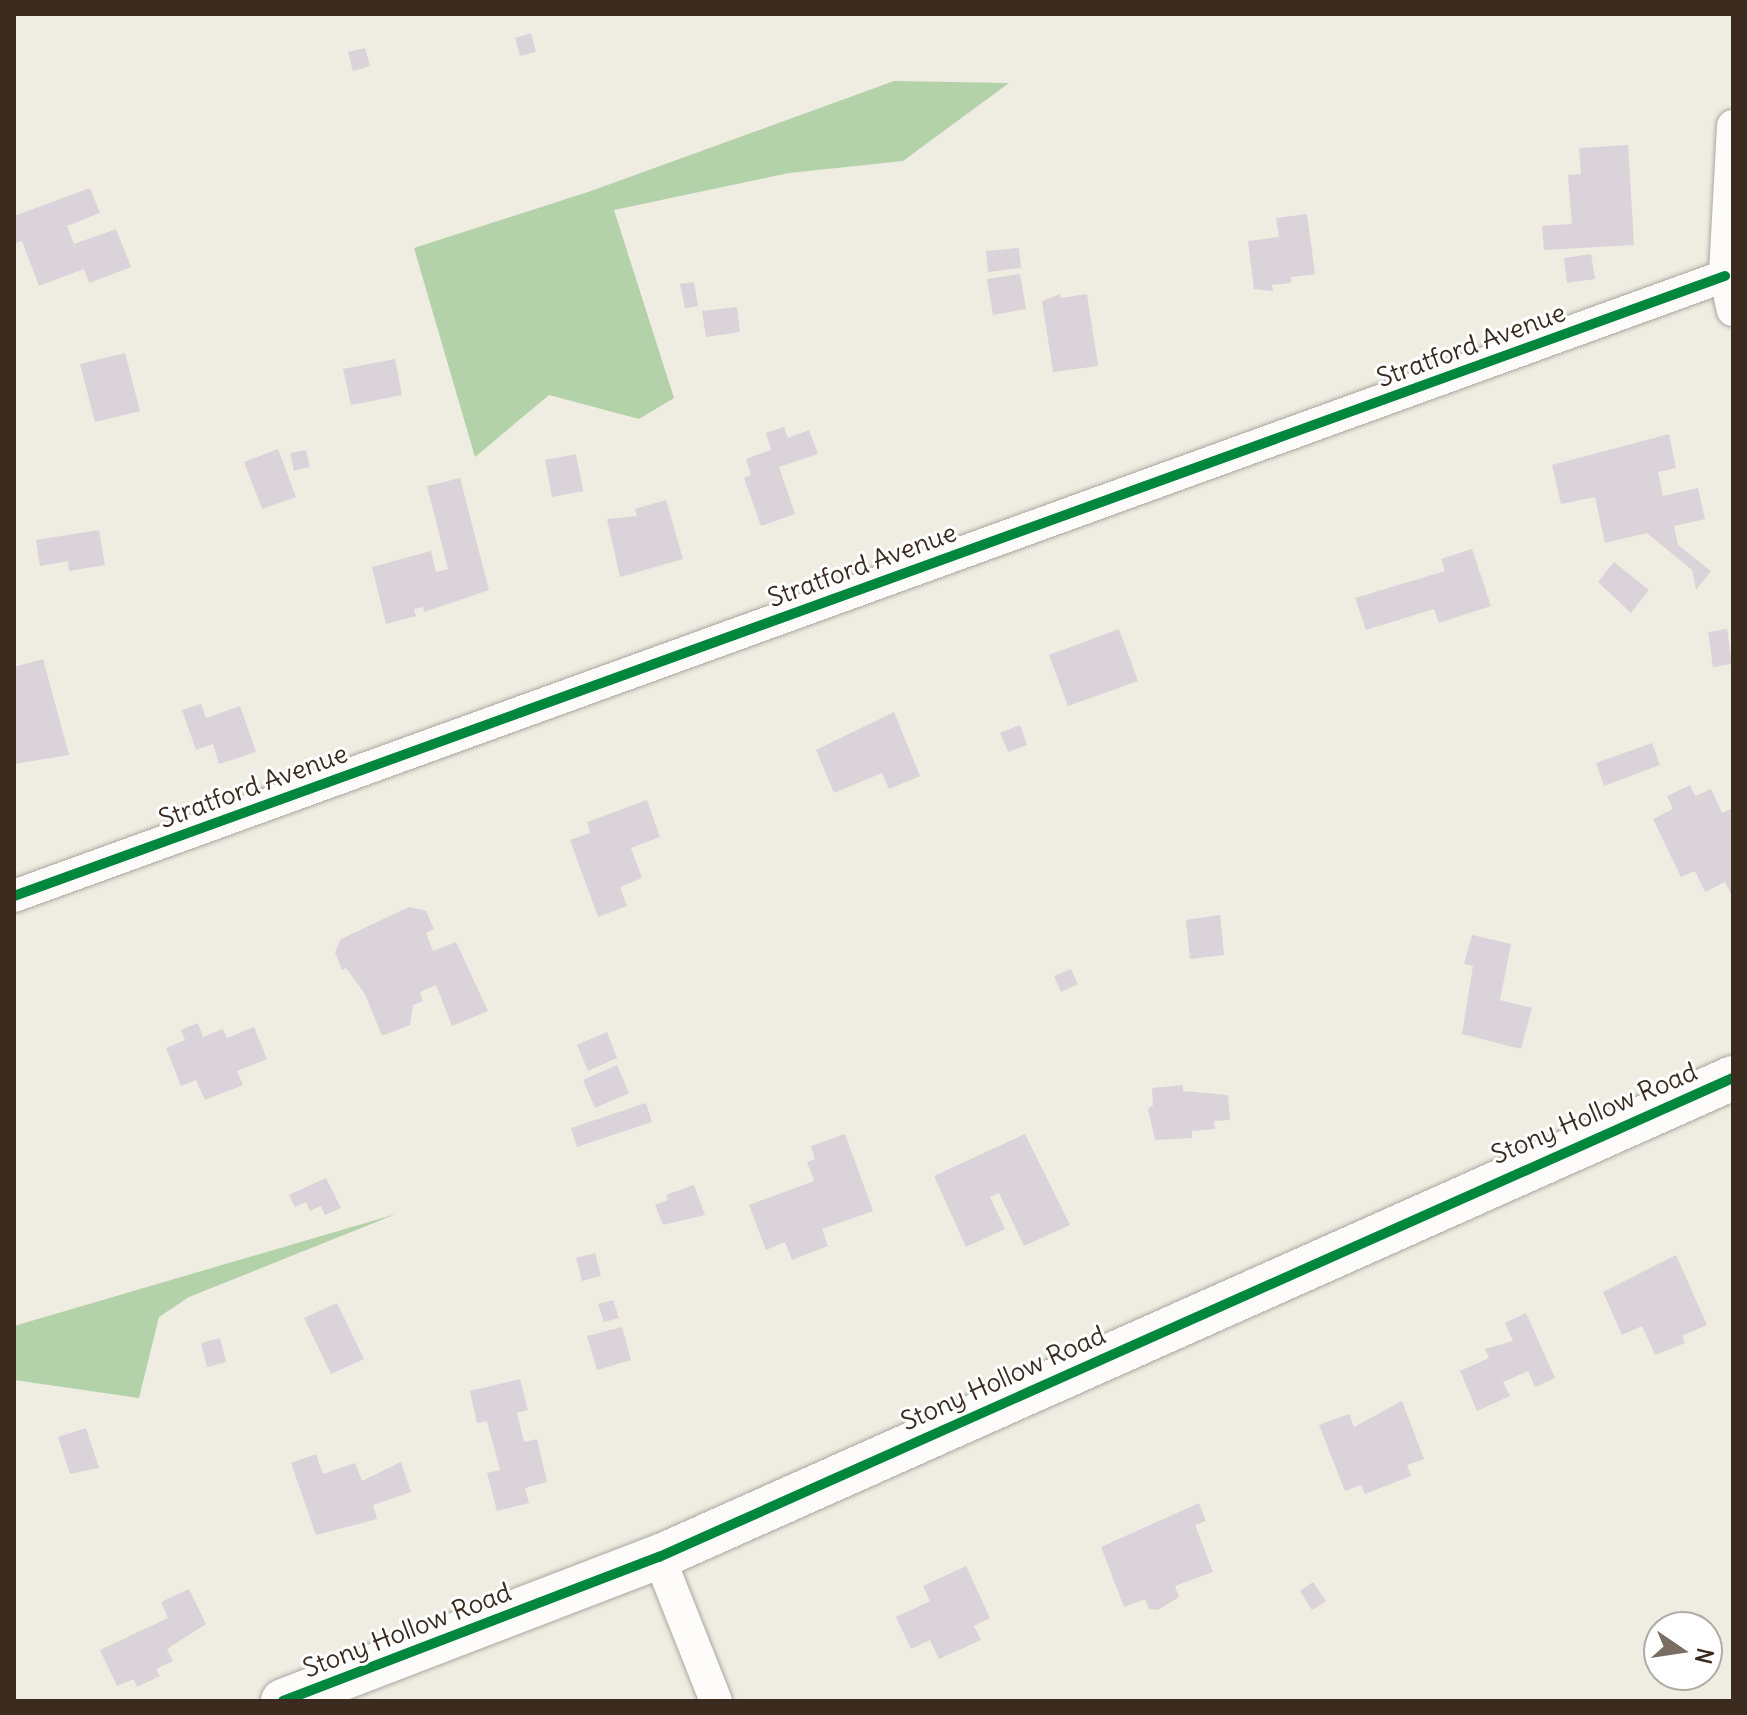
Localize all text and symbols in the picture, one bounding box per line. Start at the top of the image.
street label: Stratford Avenue [1372,296,1570,394]
street label: Stratford Avenue [763,516,961,614]
street label: Stratford Avenue [154,737,352,835]
street label: Stony Hollow Road [1486,1056,1702,1170]
street label: Stony Hollow Road [896,1319,1110,1437]
street label: Stony Hollow Road [299,1576,515,1684]
north arrow [1643,1611,1723,1691]
text: N [1689,1645,1720,1666]

